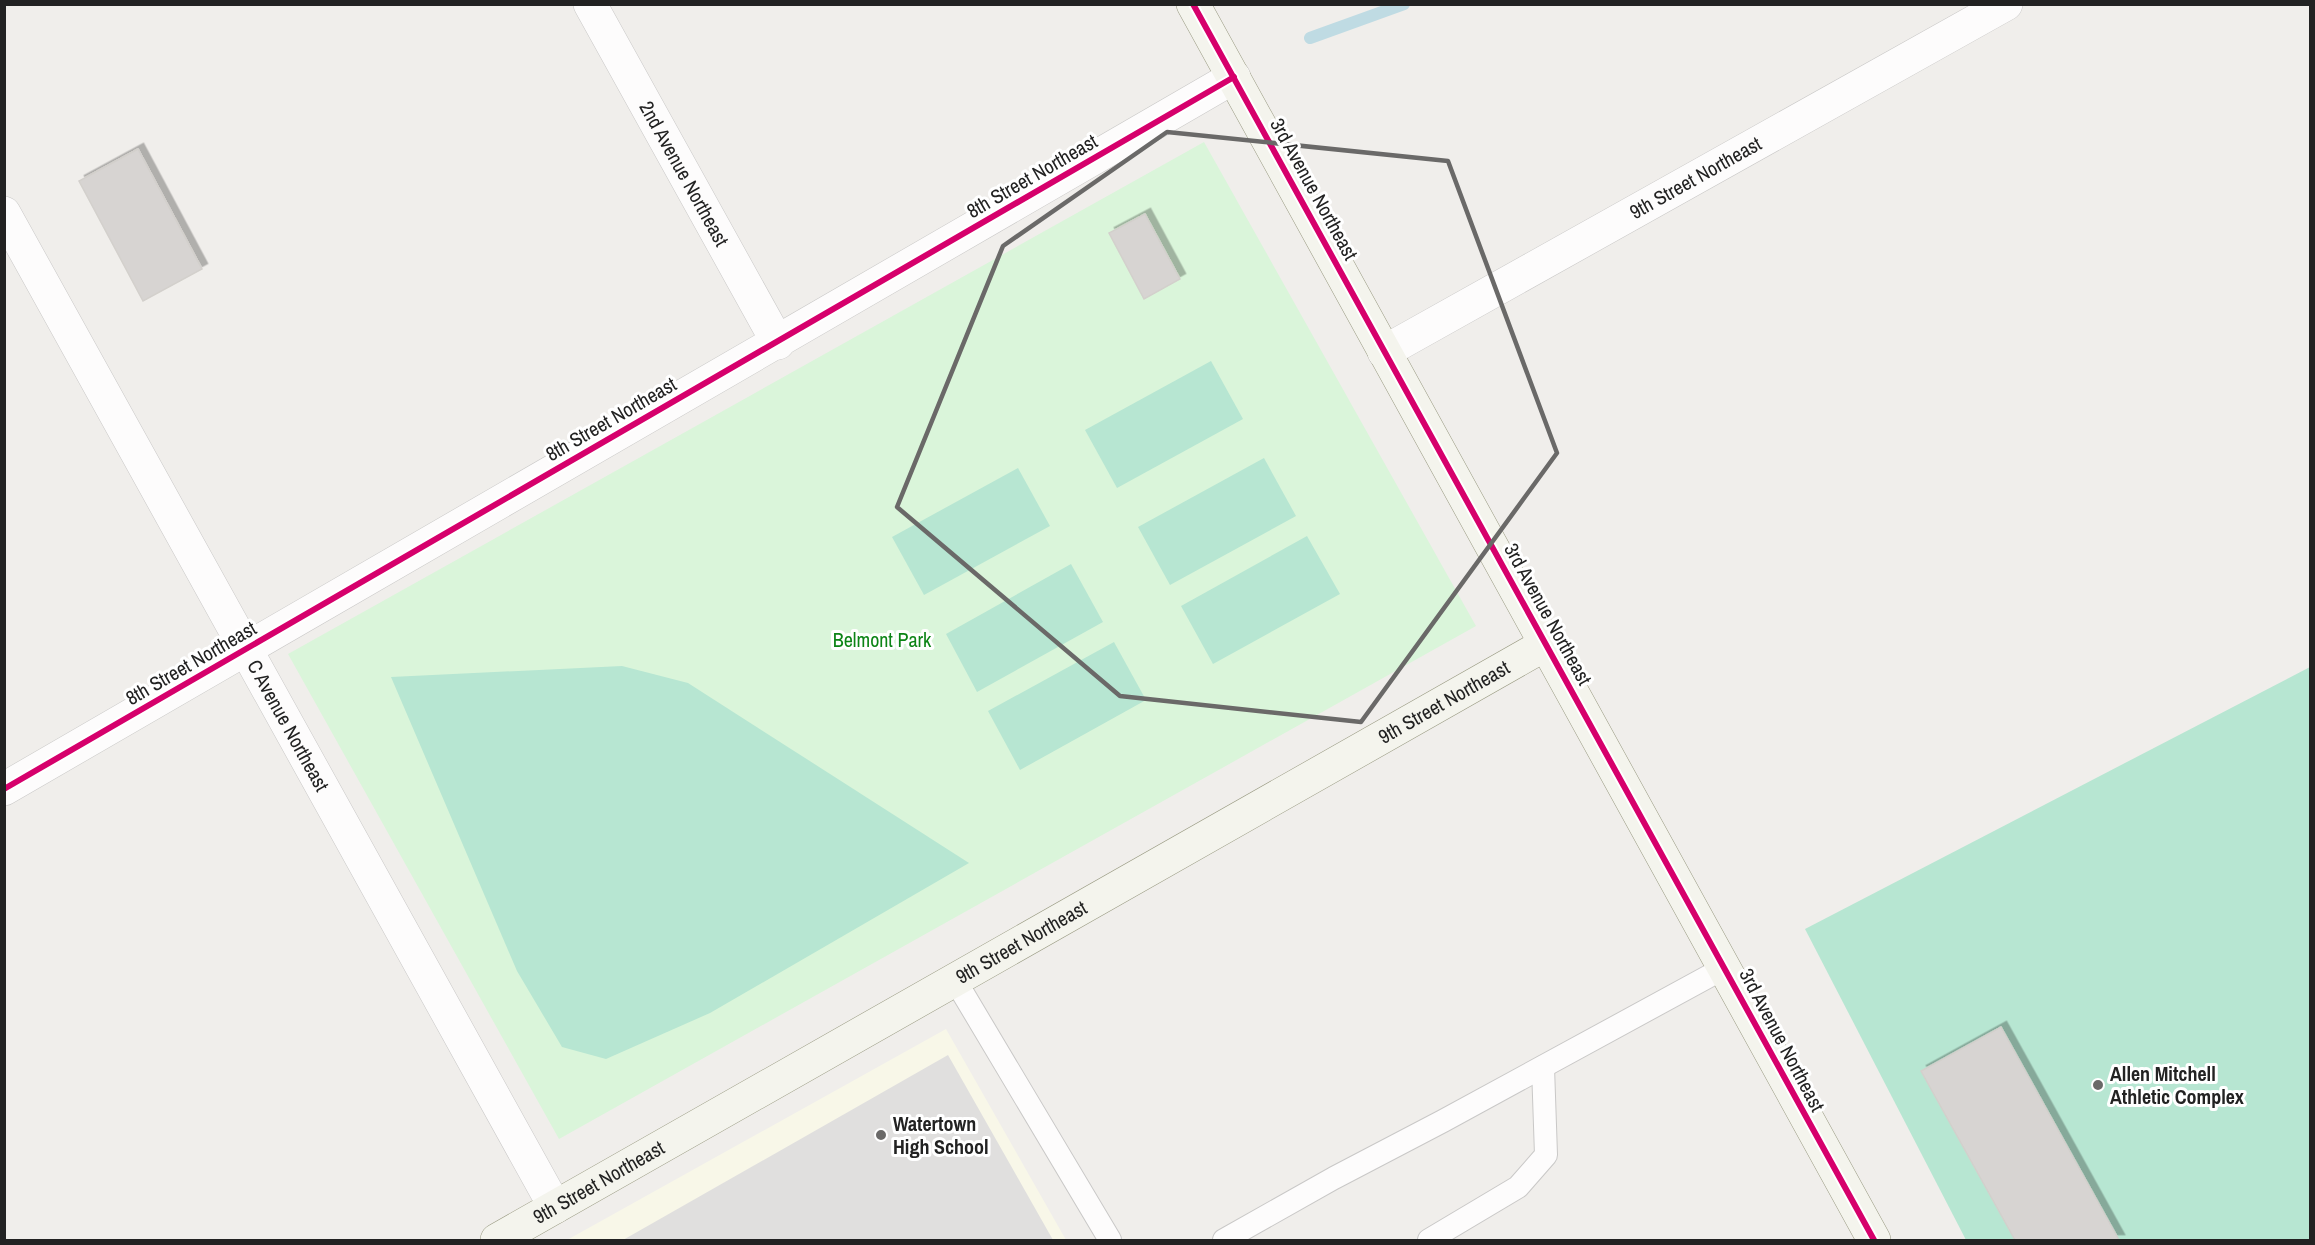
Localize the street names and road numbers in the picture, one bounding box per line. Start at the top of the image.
street label: 2nd Avenue Northeast [633,96,736,251]
street label: 3rd Avenue Northeast [1264,113,1365,265]
street label: 8th Street Northeast [961,127,1102,224]
street label: 9th Street Northeast [1625,129,1766,225]
street label: 8th Street Northeast [540,370,681,467]
street label: 3rd Avenue Northeast [1498,538,1599,690]
street label: 8th Street Northeast [120,614,261,711]
street label: 9th Street Northeast [1373,653,1515,750]
street label: C Avenue Northeast [241,655,336,796]
street label: 9th Street Northeast [951,893,1092,990]
street label: 3rd Avenue Northeast [1733,964,1832,1116]
street label: 9th Street Northeast [528,1134,669,1230]

